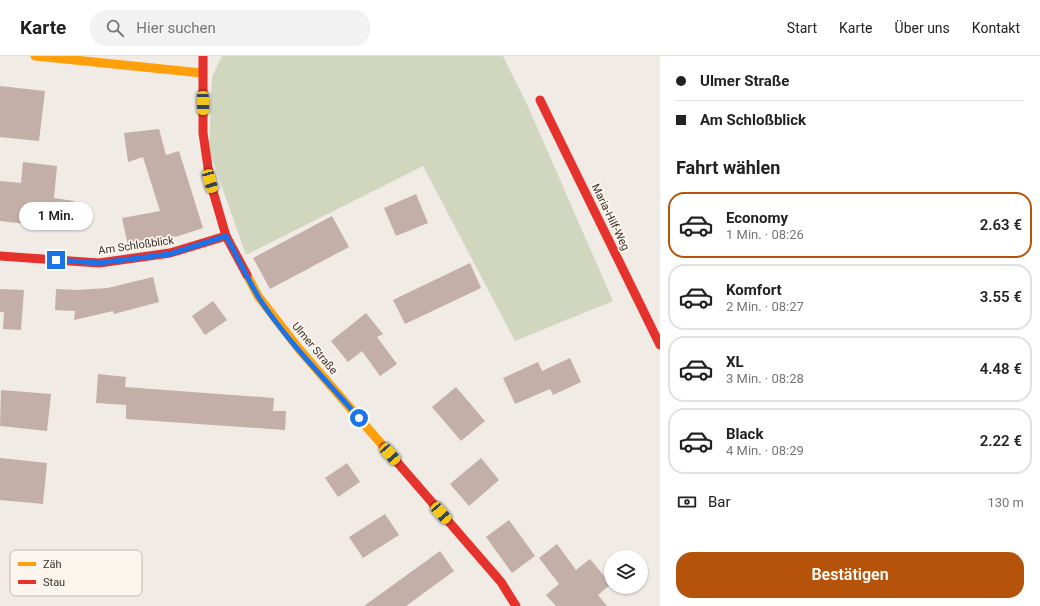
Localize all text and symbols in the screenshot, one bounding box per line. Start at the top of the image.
search box [90,10,370,46]
text: Karte [20,16,66,39]
icon: search [104,17,126,39]
text: Hier suchen [136,19,216,37]
text: Start [787,20,817,36]
text: Karte [839,20,873,36]
text: Über uns [895,20,950,36]
text: Kontakt [972,20,1020,36]
text: Ulmer Straße [700,72,789,90]
car [197,91,209,115]
text: Am Schloßblick [700,111,806,129]
text: Fahrt wählen [676,157,780,178]
car [201,168,219,194]
street label: Maria-Hilf-Weg [589,182,632,253]
callout: 1 Min. [19,202,93,230]
icon: car [678,207,714,243]
text: 1 Min. [38,208,74,223]
text: Economy [726,209,788,227]
text: 2.63 € [980,216,1022,234]
text: 1 Min. · 08:26 [726,227,804,242]
street label: Am Schloßblick [97,234,175,257]
route end [47,251,65,269]
icon: car [678,279,714,315]
text: Komfort [726,281,782,299]
text: 3.55 € [980,288,1022,306]
text: 2 Min. · 08:27 [726,299,804,314]
street label: Ulmer Straße [289,320,340,377]
icon: car [678,351,714,387]
text: XL [726,353,744,371]
text: 4.48 € [980,360,1022,378]
text: 3 Min. · 08:28 [726,371,804,386]
route start [350,409,368,427]
icon: car [678,423,714,459]
text: Black [726,425,763,443]
text: 2.22 € [980,432,1022,450]
car [378,441,402,467]
text: 4 Min. · 08:29 [726,443,804,458]
icon: cash [676,491,698,513]
text: Bar [708,493,731,511]
text: 130 m [987,495,1024,510]
car [429,500,453,526]
legend [10,550,142,596]
map controls [604,550,648,594]
button: layers [604,550,648,594]
button: Bestätigen [676,552,1024,598]
text: Zäh [43,558,62,571]
text: Stau [43,576,65,589]

